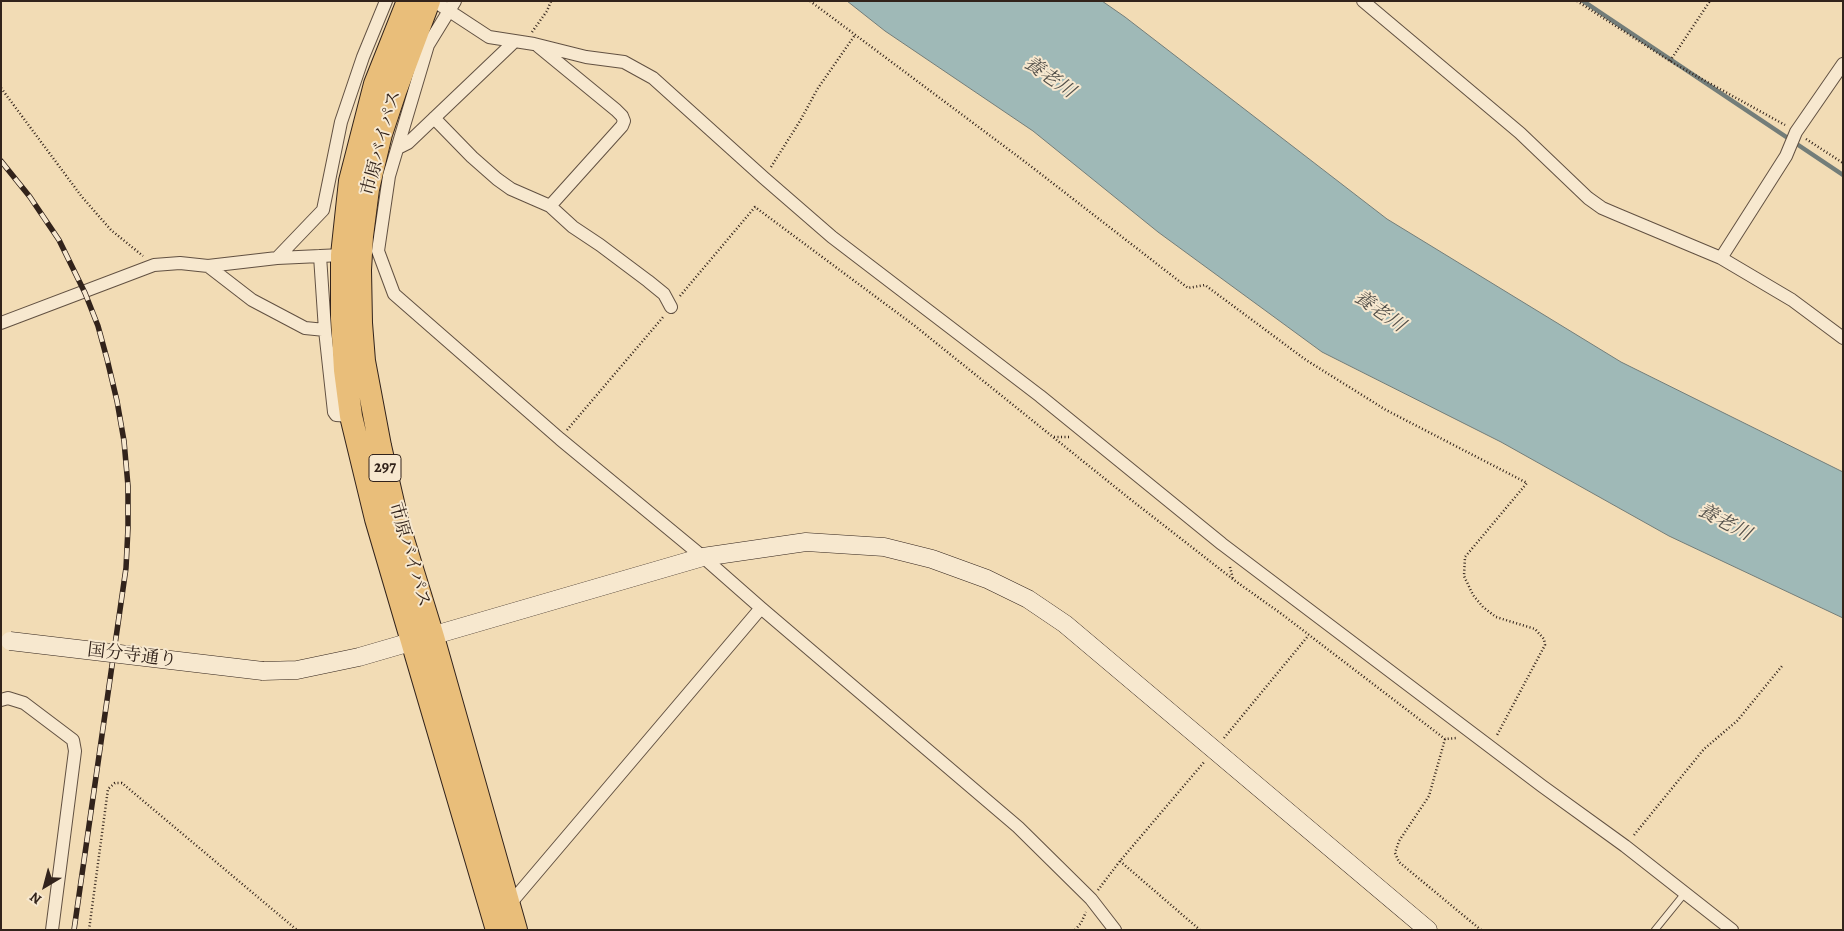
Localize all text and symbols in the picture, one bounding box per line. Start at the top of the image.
water label: 養老川 [1019,52,1079,104]
street label: 市原バイパス [358,88,406,198]
water label: 養老川 [1349,286,1409,338]
road number: 297 [369,454,401,482]
street label: 市原バイパス [384,500,434,610]
water label: 養老川 [1693,500,1755,546]
street label: 国分寺通り [86,640,178,672]
north arrow [20,861,70,911]
text: N [26,888,45,909]

